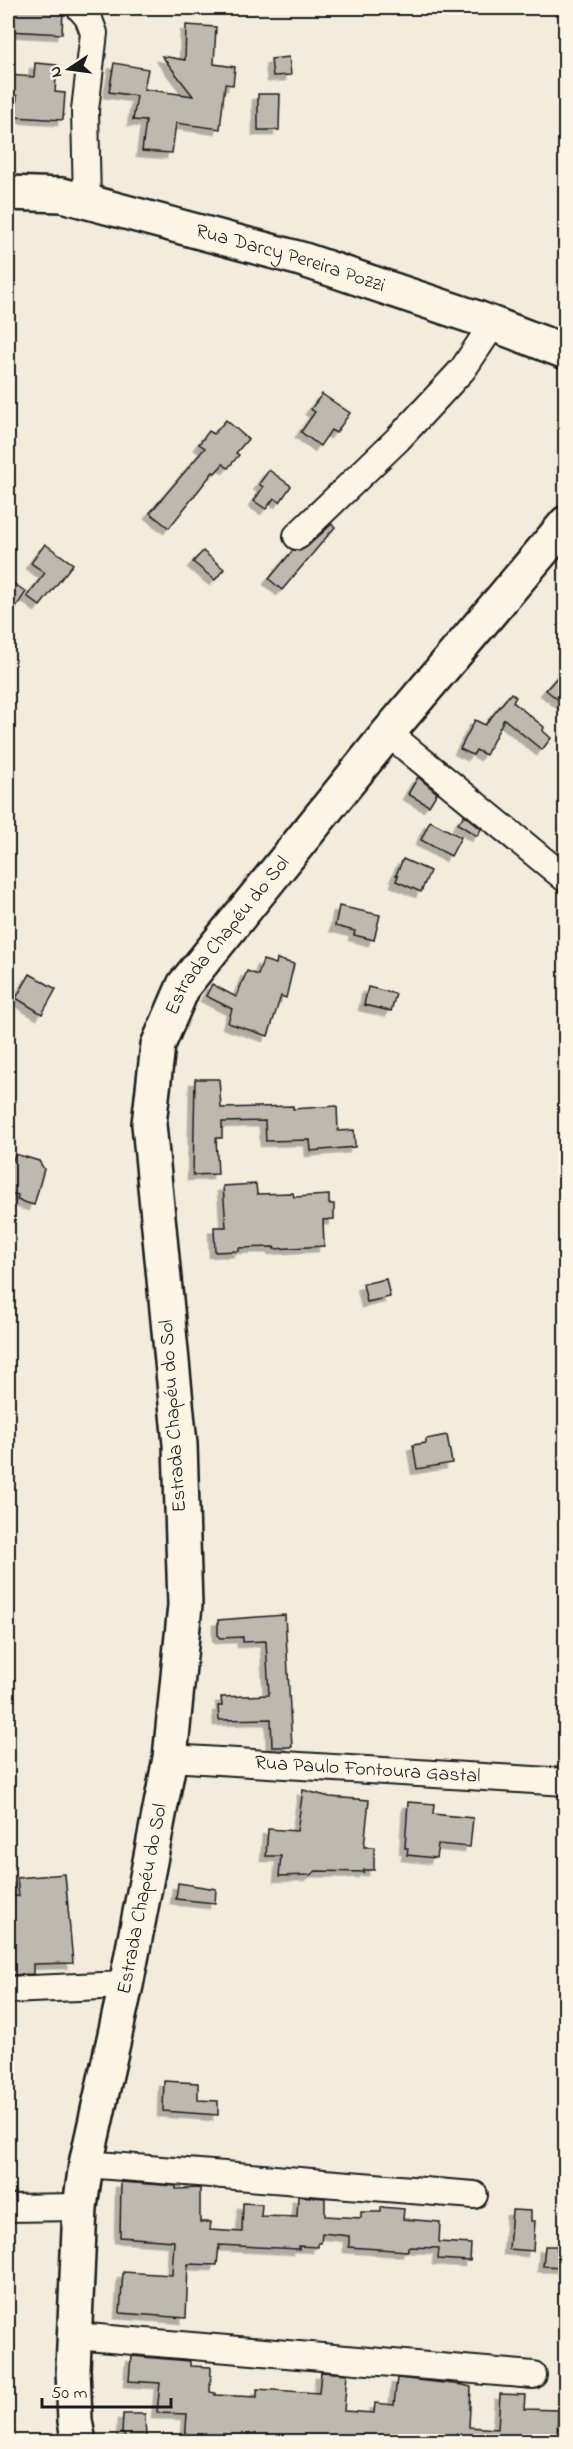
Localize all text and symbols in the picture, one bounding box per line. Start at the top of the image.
north arrow [39,39,99,99]
text: N [43,64,69,80]
street label: Rua Darcy Pereira Pozzi [192,217,389,301]
street label: Estrada Chapéu do Sol [158,850,297,1020]
street label: Estrada Chapéu do Sol [153,1319,195,1513]
street label: Rua Paulo Fontoura Gastal [254,1749,481,1791]
street label: Estrada Chapéu do Sol [110,1801,175,1997]
scale bar [42,2371,171,2409]
text: 50 m [51,2381,88,2407]

